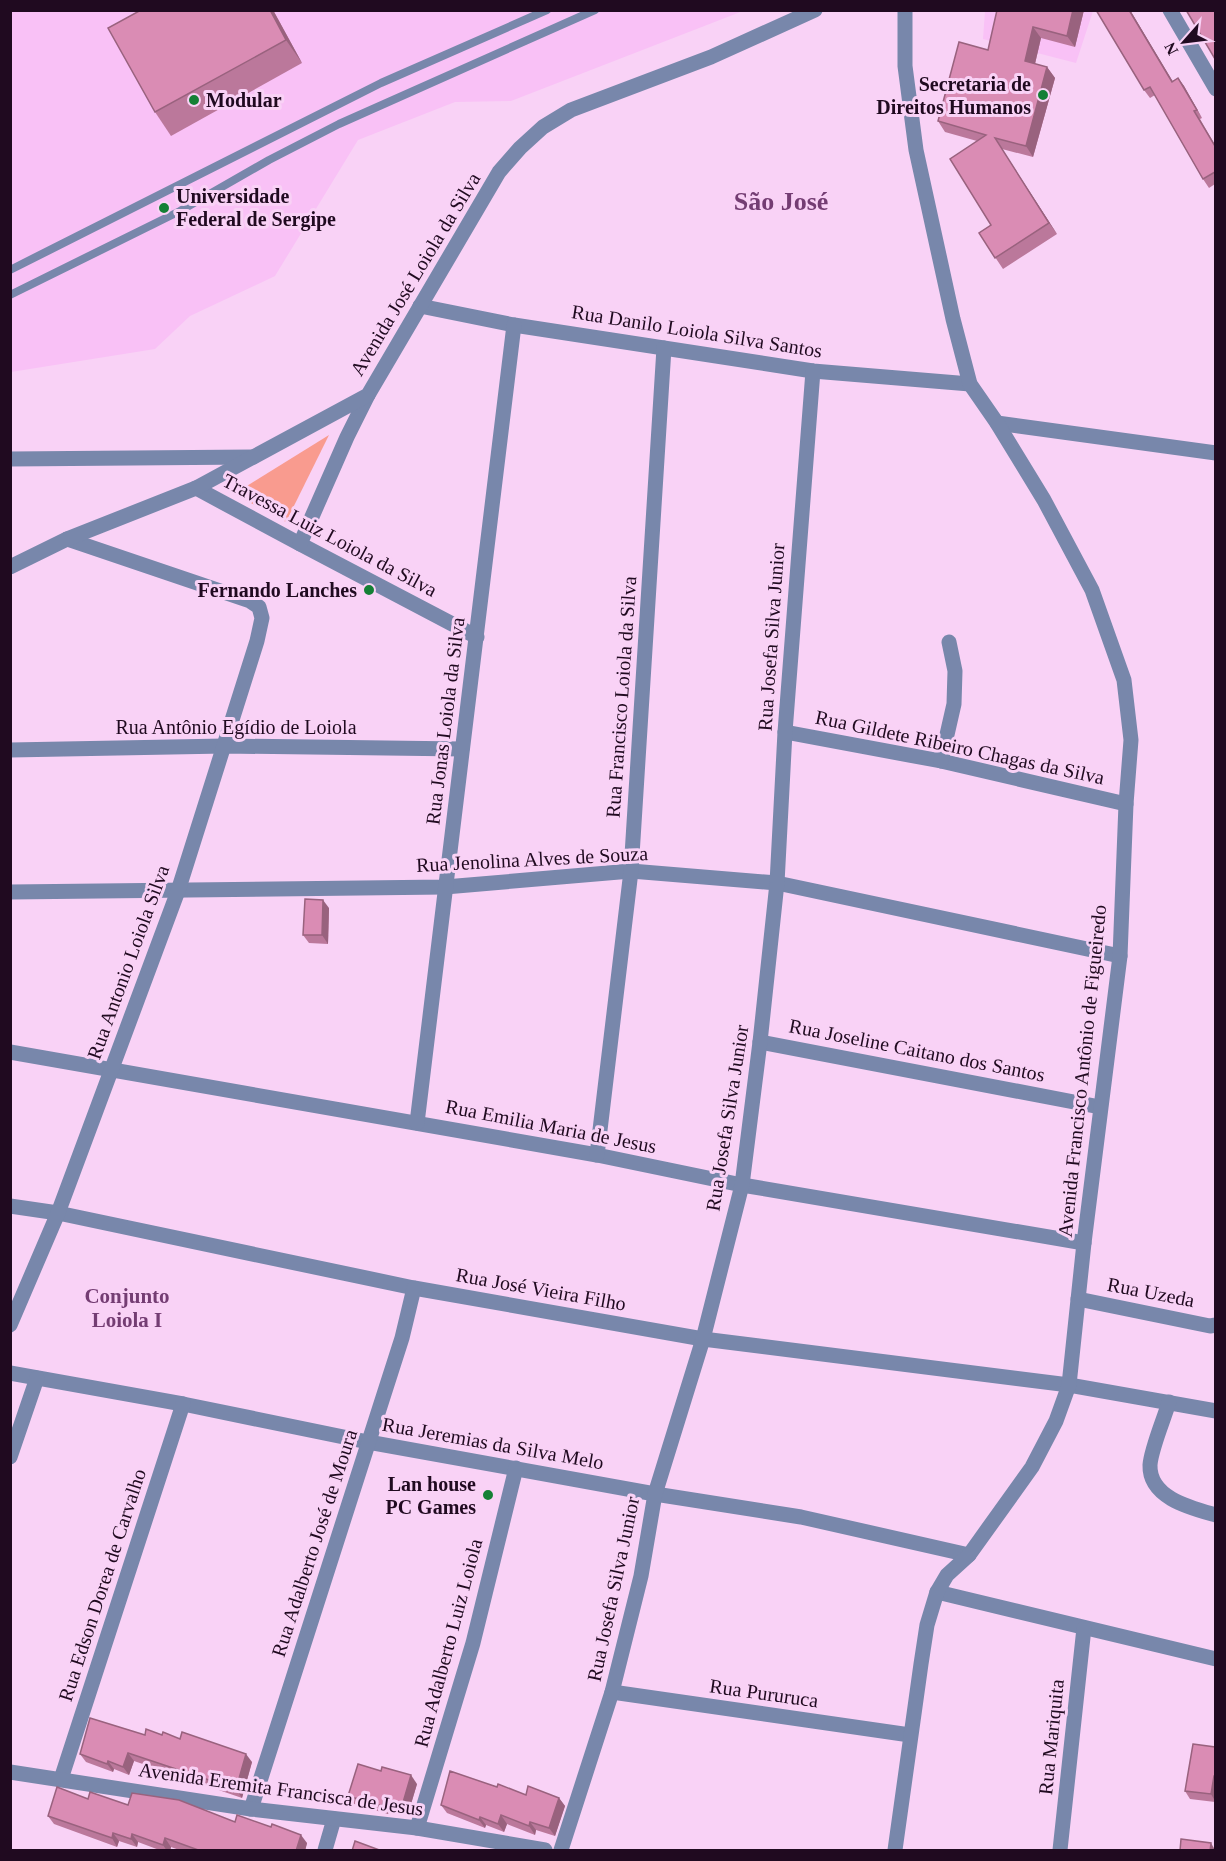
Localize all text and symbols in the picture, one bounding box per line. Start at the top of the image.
north arrow [1154,12,1214,72]
text: N [1161,39,1181,58]
place label: Secretaria de Direitos Humanos [876,73,1031,118]
marker: Secretaria de Direitos Humanos [1036,88,1050,102]
place label: Modular [206,89,282,111]
marker: Modular [187,93,201,107]
street label: Avenida José Loiola da Silva [346,168,484,379]
place label: Universidade Federal de Sergipe [176,185,336,231]
district label: São José [734,187,828,216]
marker: Universidade Federal de Sergipe [157,201,171,215]
street label: Rua Danilo Loiola Silva Santos [570,300,824,362]
street label: Travessa Luiz Loiola da Silva [219,469,441,601]
street label: Rua Josefa Silva Junior [753,542,789,732]
street label: Rua Francisco Loiola da Silva [602,575,640,819]
place label: Fernando Lanches [198,579,357,601]
marker: Fernando Lanches [362,583,376,597]
street label: Rua Jonas Loiola da Silva [421,616,469,826]
street label: Rua Gildete Ribeiro Chagas da Silva [813,706,1107,789]
street label: Rua Antônio Egídio de Loiola [115,716,357,739]
street label: Rua Jenolina Alves de Souza [415,842,649,876]
street label: Rua Antonio Loiola Silva [83,862,173,1062]
street label: Avenida Francisco Antônio de Figueiredo [1054,904,1111,1238]
street label: Rua Joseline Caitano dos Santos [787,1014,1047,1086]
street label: Rua Josefa Silva Junior [701,1023,753,1213]
street label: Rua Emilia Maria de Jesus [444,1095,659,1157]
street label: Rua José Vieira Filho [454,1263,628,1315]
street label: Rua Uzeda [1106,1273,1197,1311]
district label: Conjunto Loiola I [84,1284,170,1332]
street label: Rua Jeremias da Silva Melo [381,1413,605,1473]
street label: Rua Adalberto José de Moura [267,1426,361,1659]
street label: Rua Edson Dorea de Carvalho [54,1466,150,1704]
place label: Lan house PC Games [385,1473,476,1518]
marker: Lan house PC Games [481,1488,495,1502]
street label: Rua Josefa Silva Junior [583,1494,643,1683]
street label: Rua Adalberto Luiz Loiola [410,1536,486,1750]
street label: Rua Pururuca [708,1674,820,1712]
street label: Rua Mariquita [1034,1678,1069,1796]
street label: Avenida Eremita Francisca de Jesus [137,1758,425,1820]

